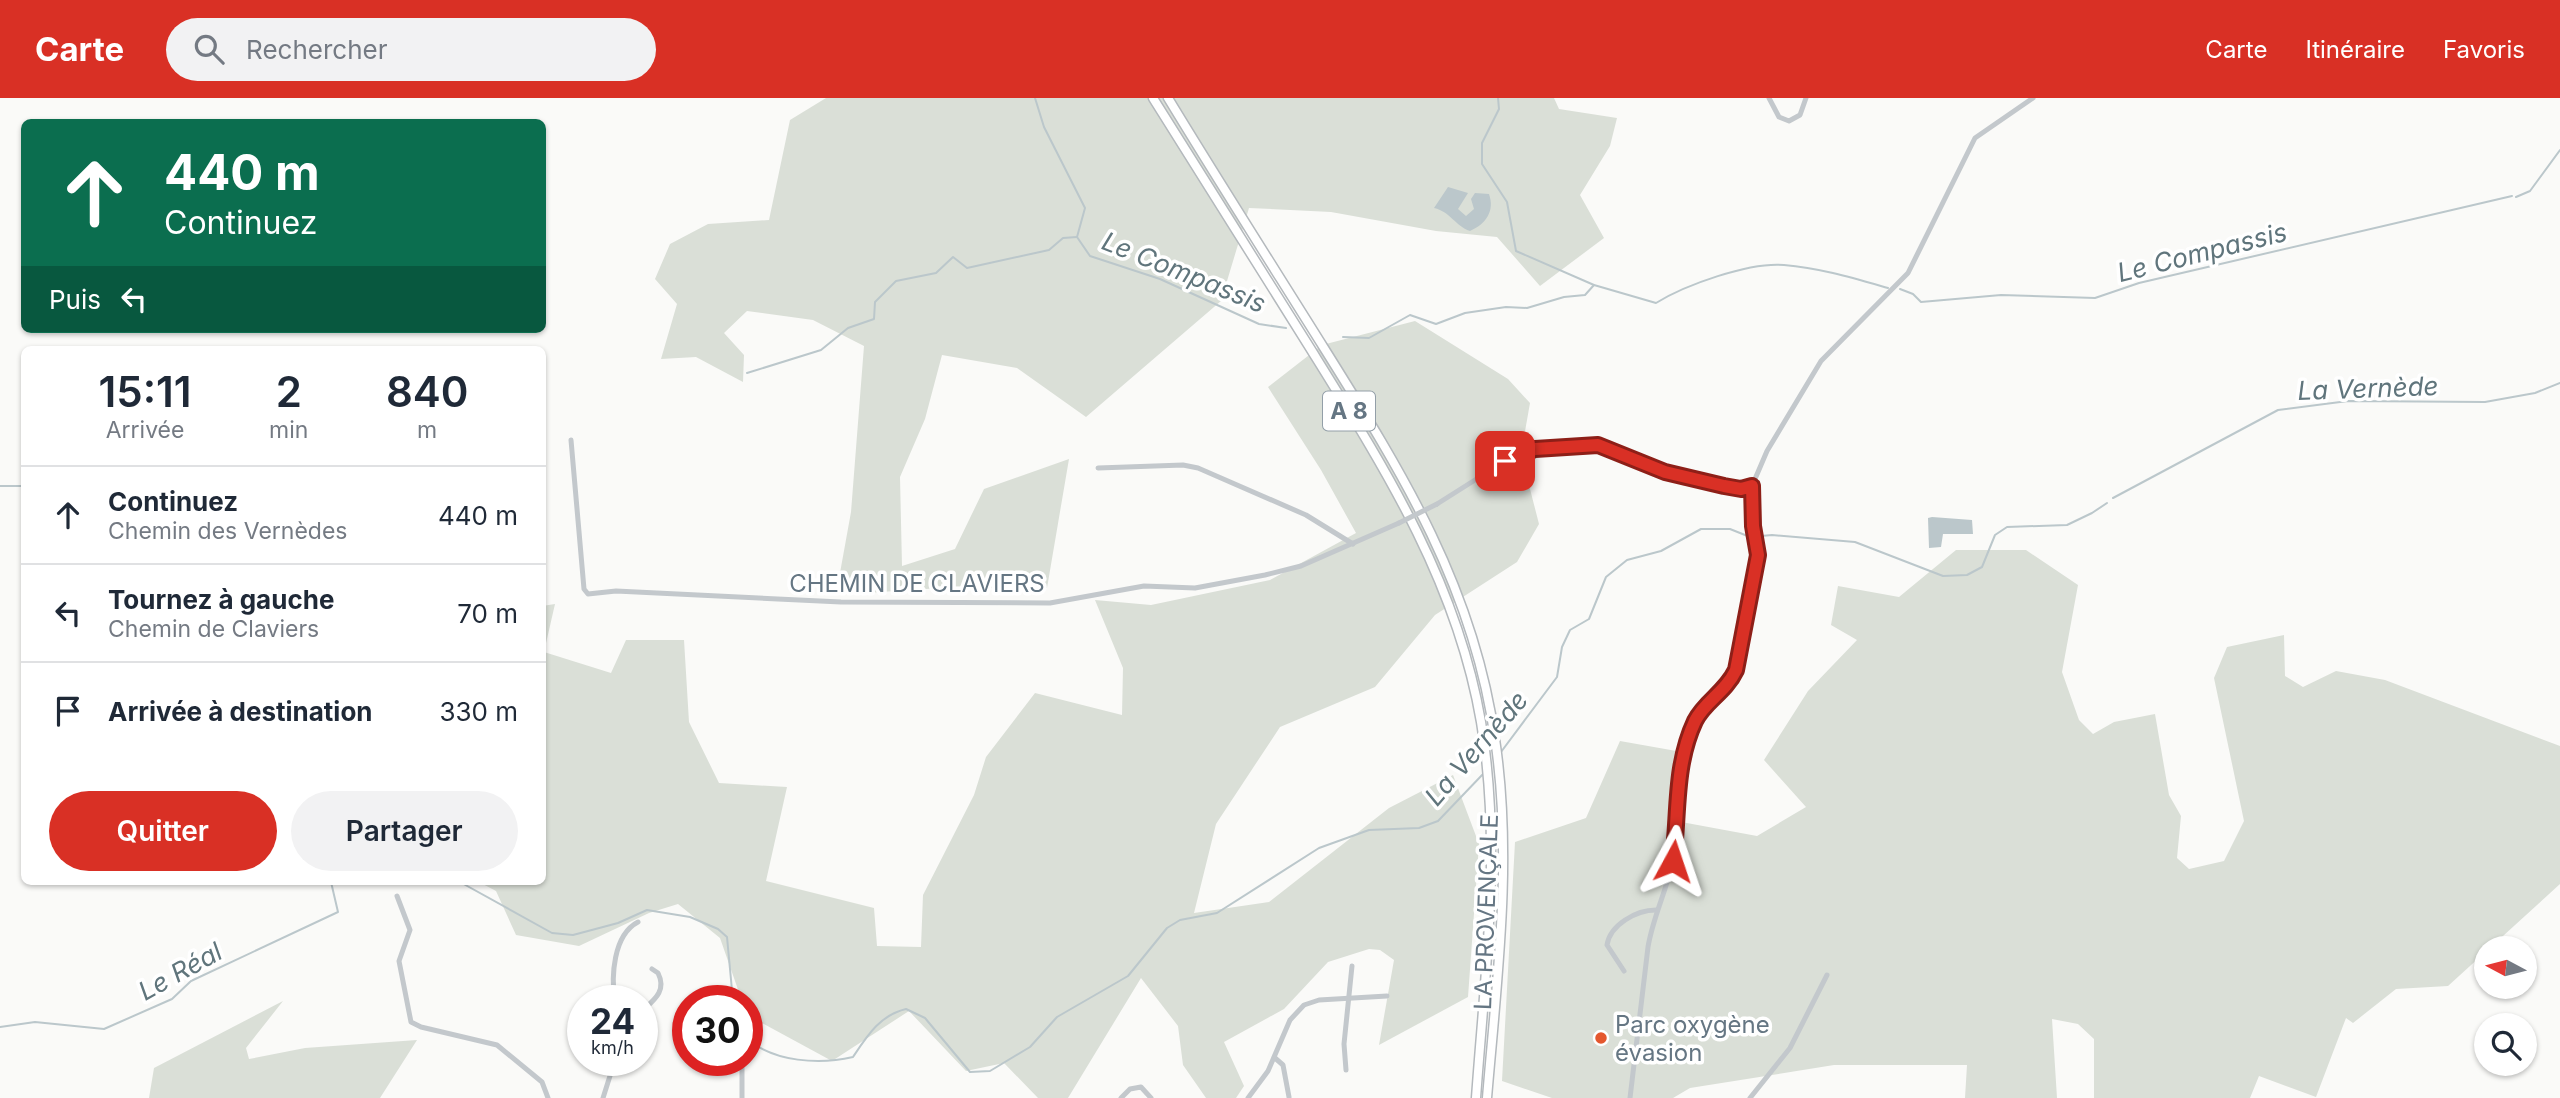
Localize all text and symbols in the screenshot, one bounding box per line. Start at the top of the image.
search box [166,18,656,81]
text: Carte [35,29,124,69]
icon: search [190,30,228,68]
text: Rechercher [246,34,388,65]
text: Carte [2205,35,2267,64]
text: Itinéraire [2305,35,2405,64]
text: Favoris [2443,35,2525,64]
text: 440 m [164,143,320,202]
icon: ahead [49,147,140,238]
text: Continuez [164,203,317,242]
water label: Le Compassis [2114,216,2290,288]
water label: Le Compassis [1098,225,1270,319]
icon: left [115,280,153,318]
text: Puis [49,284,101,315]
text: 15:11 [99,366,192,417]
text: 2 [276,366,302,417]
text: 840 [386,366,468,417]
water label: La Vernède [2297,370,2439,406]
road number: A 8 [1323,392,1375,430]
text: Arrivée [106,416,184,444]
text: min [269,416,308,444]
text: m [417,416,437,444]
pin [1475,431,1535,491]
icon: arrive [1486,442,1524,480]
text: Continuez [108,486,238,517]
icon: ahead [49,496,87,534]
text: 440 m [438,500,518,531]
text: Chemin des Vernèdes [108,517,347,545]
street label: CHEMIN DE CLAVIERS [789,569,1045,598]
text: Tournez à gauche [108,584,334,615]
icon: left [49,594,87,632]
text: 70 m [457,598,518,629]
text: Chemin de Claviers [108,615,319,643]
water label: La Vernède [1418,685,1534,811]
icon: arrive [49,692,87,730]
text: Arrivée à destination [108,696,373,727]
text: 330 m [439,696,518,727]
button: Quitter [49,791,277,871]
button: Partager [291,791,518,871]
street label: LA PROVENÇALE [1468,814,1504,1010]
position arrow [1636,824,1710,898]
water label: Le Réal [133,935,228,1007]
north arrow [2474,936,2538,999]
map controls [2474,936,2537,1076]
speed limit sign: 30 [672,985,763,1076]
text: 24 [590,1000,635,1042]
place label: Parc oxygène évasion [1615,1010,1770,1067]
button: search [2474,1013,2537,1076]
marker: Parc oxygène évasion [1593,1030,1609,1046]
text: km/h [591,1037,634,1058]

